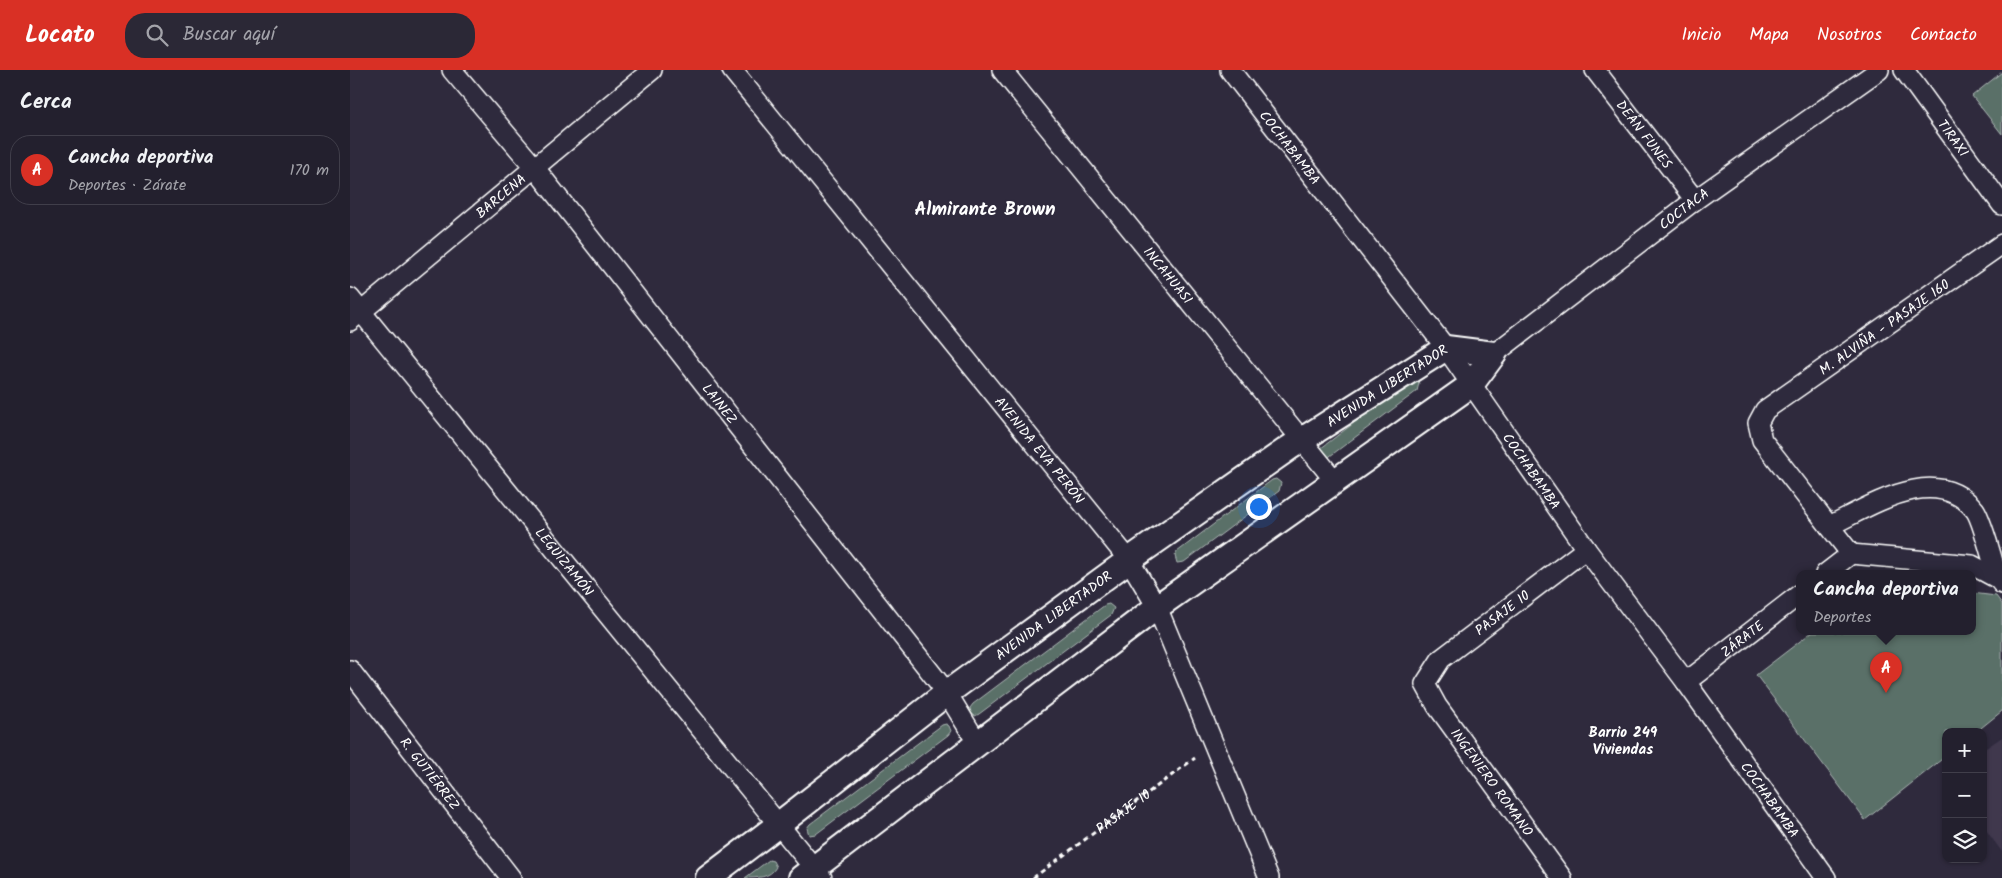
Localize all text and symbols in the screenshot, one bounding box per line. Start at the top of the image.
search box [125,13,475,58]
text: Locato [25,16,95,55]
text: Buscar aquí [183,20,275,50]
icon: search [143,21,171,49]
text: Inicio [1681,21,1721,50]
text: Mapa [1749,21,1789,50]
text: Nosotros [1817,21,1882,50]
text: Contacto [1910,21,1977,50]
text: Cerca [20,86,72,119]
street label: DEÁN FUNES [1610,96,1678,174]
street label: COCHABAMBA [1253,106,1325,190]
street label: TIRAXI [1931,115,1974,162]
text: Cancha deportiva [68,143,213,173]
text: A [32,158,42,183]
text: 170 m [289,158,329,183]
street label: BARCENA [471,169,532,224]
text: Deportes · Zárate [68,173,186,198]
street label: COCTACA [1654,183,1714,236]
district label: Almirante Brown [914,195,1056,225]
street label: INCAHUASI [1137,242,1198,309]
street label: M. ALVIÑA - PASAJE 160 [1815,274,1954,381]
street label: AVENIDA LIBERTADOR [1322,340,1452,433]
street label: LAINEZ [696,379,742,430]
street label: AVENIDA EVA PERÓN [989,392,1090,510]
street label: COCHABAMBA [1496,429,1565,515]
your location [1246,494,1272,520]
street label: LEGUIZAMÓN [529,523,599,602]
street label: AVENIDA LIBERTADOR [991,566,1117,666]
popup [1796,570,1976,635]
text: Cancha deportiva [1813,575,1959,605]
street label: PASAJE 10 [1471,585,1535,642]
text: Deportes [1813,605,1871,630]
street label: ZÁRATE [1716,615,1770,663]
pin: A [1870,652,1902,693]
district label: Barrio 249 Viviendas [1589,721,1658,762]
street label: INGENIERO ROMANO [1444,724,1538,842]
map controls [1942,728,1987,863]
button: + [1942,728,1987,773]
street label: R. GUTIÉRREZ [394,733,465,815]
street label: COCHABAMBA [1734,758,1804,843]
button: − [1942,773,1987,818]
street label: PASAJE 10 [1091,784,1156,840]
button: layers [1942,818,1987,863]

